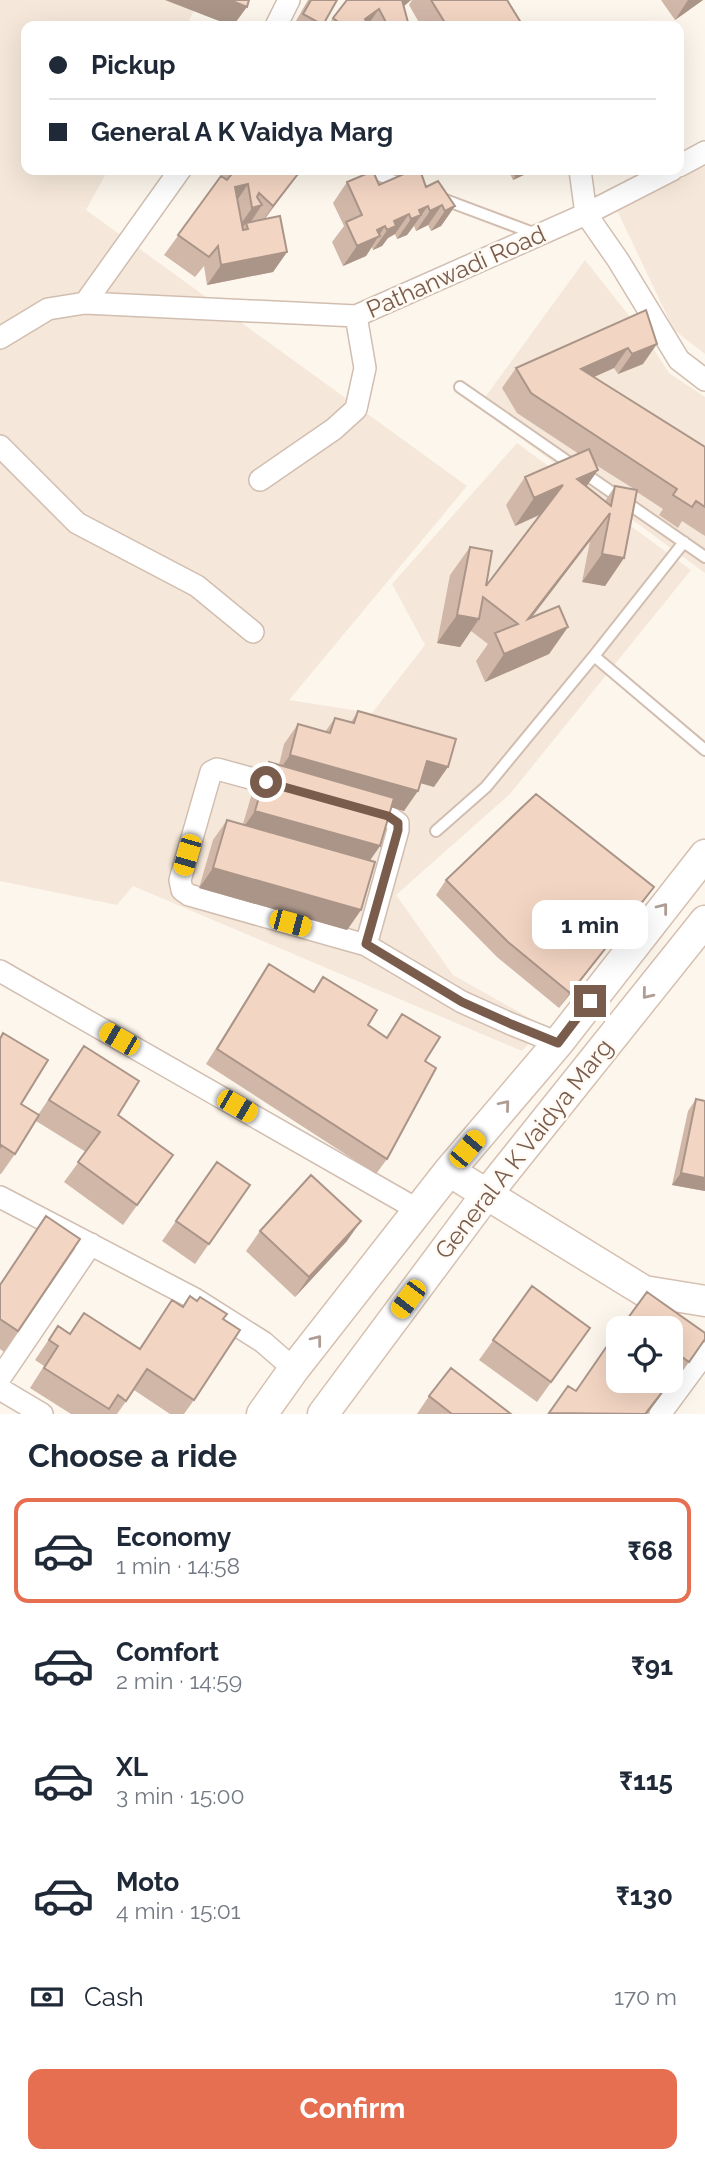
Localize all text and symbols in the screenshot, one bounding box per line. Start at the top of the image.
text: Pickup [91,50,176,80]
text: General A K Vaidya Marg [91,117,393,147]
street label: Pathanwadi Road [362,219,550,324]
route start [250,766,282,798]
car [172,832,203,878]
callout: 1 min [532,900,648,948]
one-way arrow [655,904,667,917]
car [267,907,314,939]
text: 1 min [561,911,619,938]
route end [574,985,606,1017]
one-way arrow [643,985,655,998]
car [96,1019,143,1059]
street label: General A K Vaidya Marg [429,1033,618,1264]
car [214,1086,261,1126]
one-way arrow [497,1100,509,1113]
car [446,1126,489,1172]
car [387,1276,430,1322]
map controls [606,1316,683,1393]
button: locate [606,1316,683,1393]
one-way arrow [309,1335,321,1348]
text: Choose a ride [28,1437,237,1474]
icon: car [32,1519,95,1582]
text: Economy [116,1522,231,1552]
text: ₹68 [628,1536,673,1566]
text: 1 min · 14:58 [116,1552,240,1579]
icon: car [32,1634,95,1697]
text: Comfort [116,1637,219,1667]
text: ₹91 [631,1651,673,1681]
text: 2 min · 14:59 [116,1667,242,1694]
icon: car [32,1749,95,1812]
text: XL [116,1752,148,1782]
text: ₹115 [619,1766,673,1796]
text: 3 min · 15:00 [116,1782,245,1809]
icon: car [32,1864,95,1927]
text: Moto [116,1867,179,1897]
text: ₹130 [616,1881,673,1911]
text: 4 min · 15:01 [116,1897,241,1924]
icon: cash [28,1978,66,2016]
text: Cash [84,1982,144,2012]
text: 170 m [614,1983,677,2010]
button: Confirm [28,2069,677,2149]

